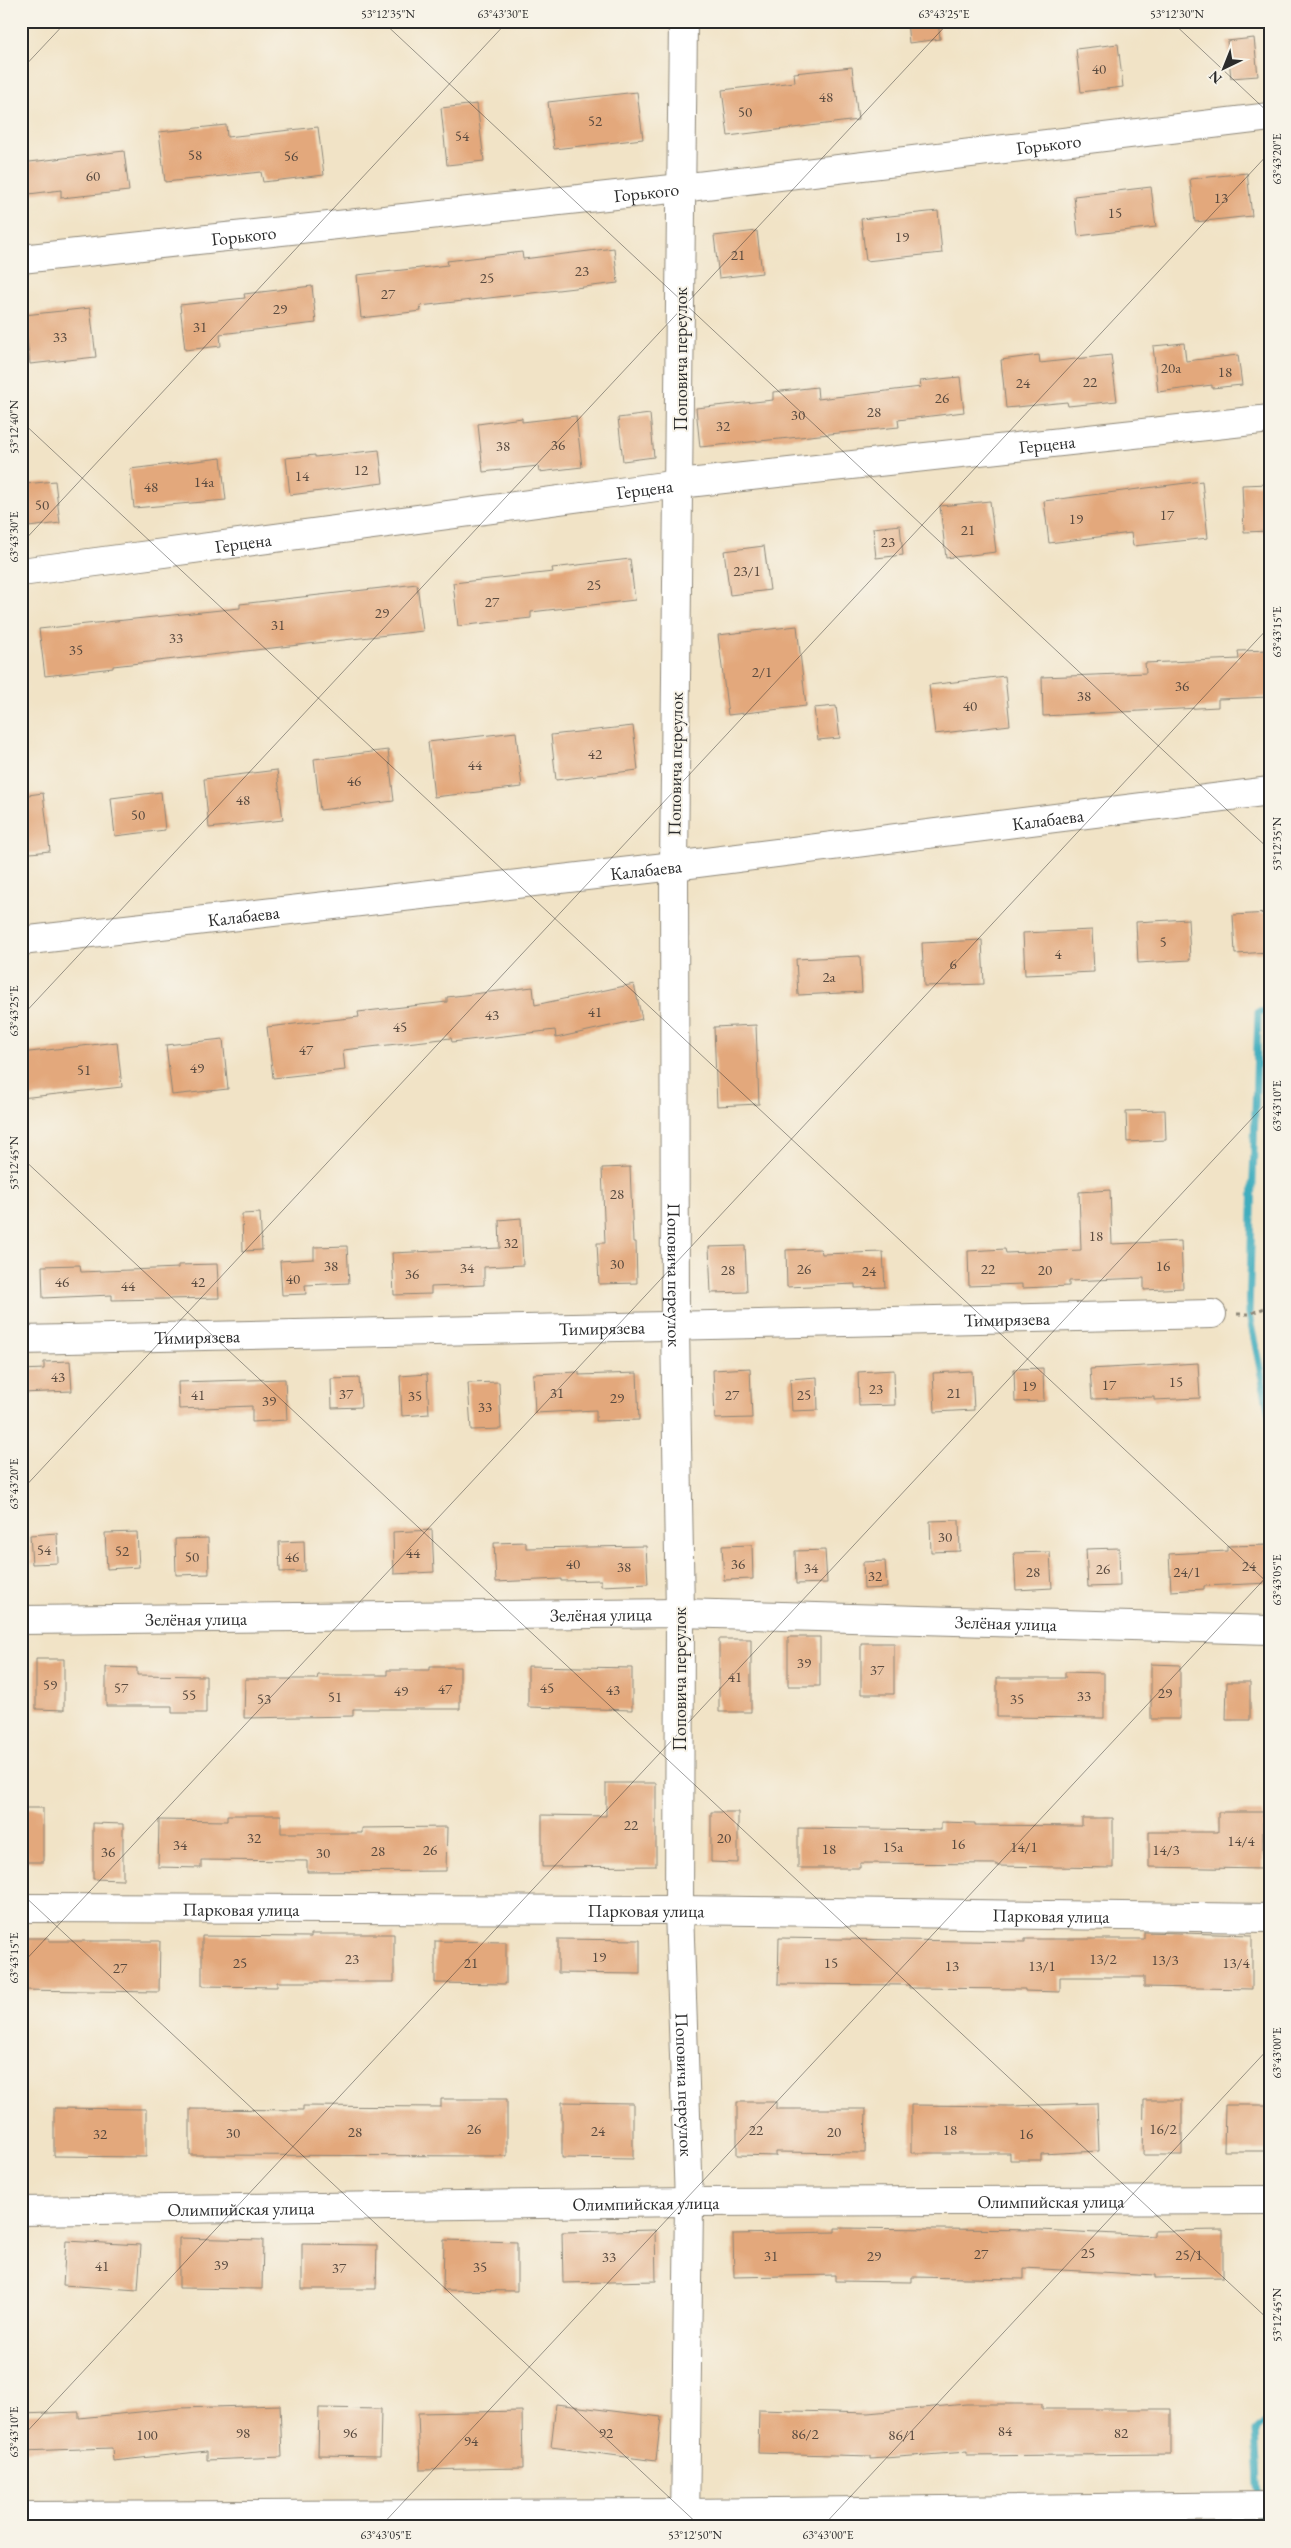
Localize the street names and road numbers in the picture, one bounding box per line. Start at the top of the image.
street label: Горького [1015,128,1082,159]
street label: Горького [613,177,680,207]
street label: Горького [210,220,278,250]
street label: Поповича переулок [669,287,692,431]
street label: Герцена [1017,429,1077,458]
street label: Герцена [615,473,675,504]
street label: Герцена [213,527,274,557]
street label: Поповича переулок [662,692,688,836]
street label: Калабаева [1011,803,1086,835]
street label: Калабаева [609,854,684,885]
street label: Калабаева [207,900,281,931]
street label: Поповича переулок [663,1203,687,1348]
street label: Тимирязева [963,1306,1051,1331]
street label: Тимирязева [558,1315,646,1340]
street label: Тимирязева [154,1324,241,1349]
street label: Зелёная улица [550,1602,653,1626]
street label: Зелёная улица [145,1606,248,1630]
street label: Поповича переулок [668,1607,691,1751]
street label: Зелёная улица [954,1609,1058,1635]
street label: Парковая улица [182,1897,300,1920]
street label: Парковая улица [587,1898,706,1922]
street label: Парковая улица [992,1903,1111,1927]
street label: Поповича переулок [671,2012,699,2158]
street label: Олимпийская улица [977,2189,1125,2213]
street label: Олимпийская улица [572,2190,720,2215]
street label: Олимпийская улица [167,2196,316,2221]

